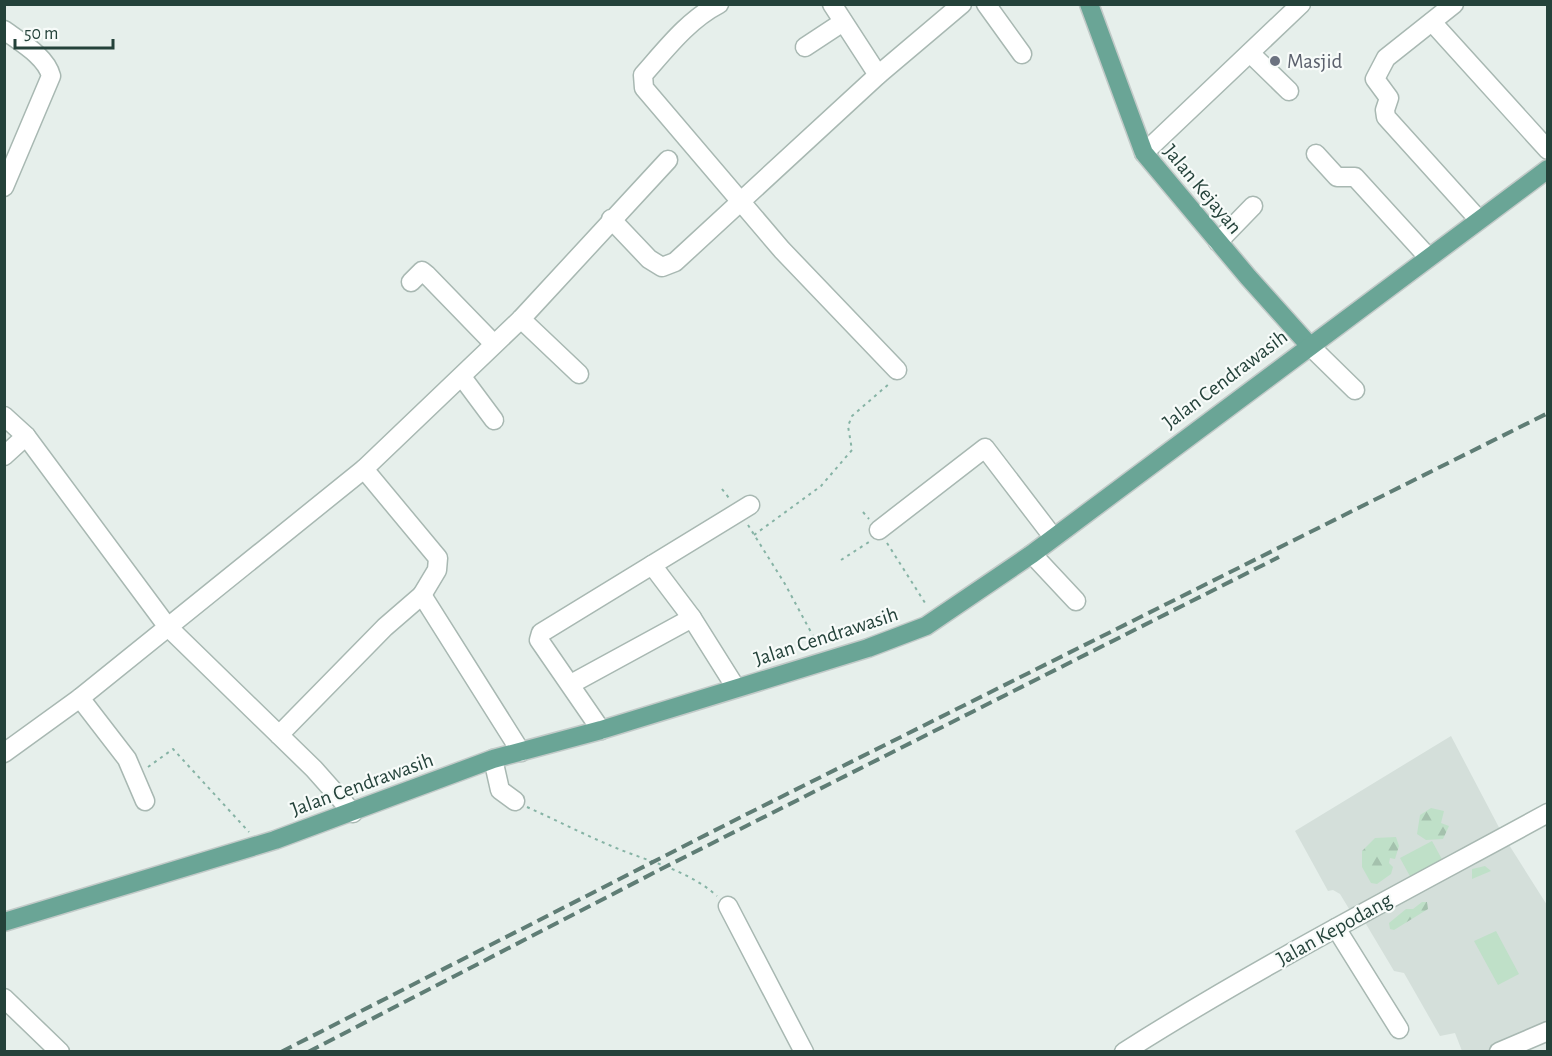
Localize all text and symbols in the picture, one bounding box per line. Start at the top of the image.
scale bar [15,12,112,50]
text: 50 m [24,25,58,43]
place label: Masjid [1287,51,1342,72]
marker: Masjid [1268,54,1282,68]
street label: Jalan Kejayan [1159,141,1246,238]
street label: Jalan Cendrawasih [1159,326,1292,433]
street label: Jalan Cendrawasih [752,603,901,670]
street label: Jalan Cendrawasih [288,749,436,820]
street label: Jalan Kepodang [1273,889,1396,970]

